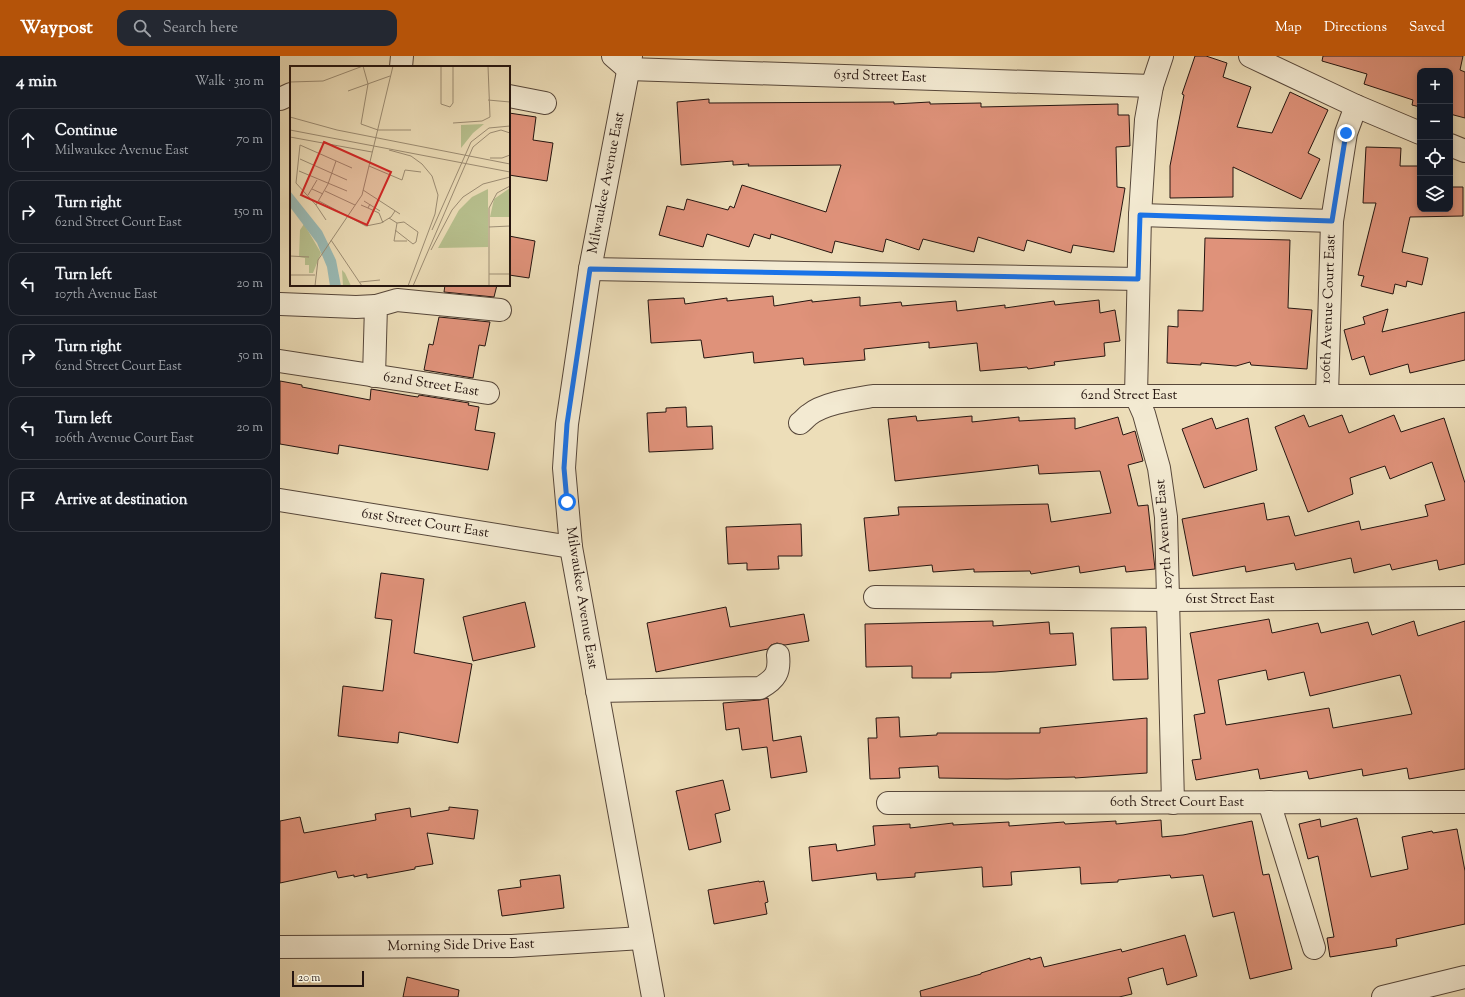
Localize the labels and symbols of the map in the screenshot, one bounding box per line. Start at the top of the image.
street label: 63rd Street East [833,65,927,89]
inset map [290,66,510,286]
street label: Milwaukee Avenue East [583,110,631,255]
route end [1337,124,1355,142]
street label: 106th Avenue Court East [1316,234,1342,384]
street label: 62nd Street East [382,368,481,402]
street label: 62nd Street East [1081,386,1178,406]
street label: 107th Avenue East [1151,478,1179,590]
route start [558,493,576,511]
street label: 61st Street Court East [360,504,490,544]
street label: Milwaukee Avenue East [560,525,602,671]
street label: 61st Street East [1185,590,1275,610]
street label: 60th Street Court East [1110,793,1244,813]
street label: Morning Side Drive East [387,935,535,957]
scale bar [292,969,364,988]

